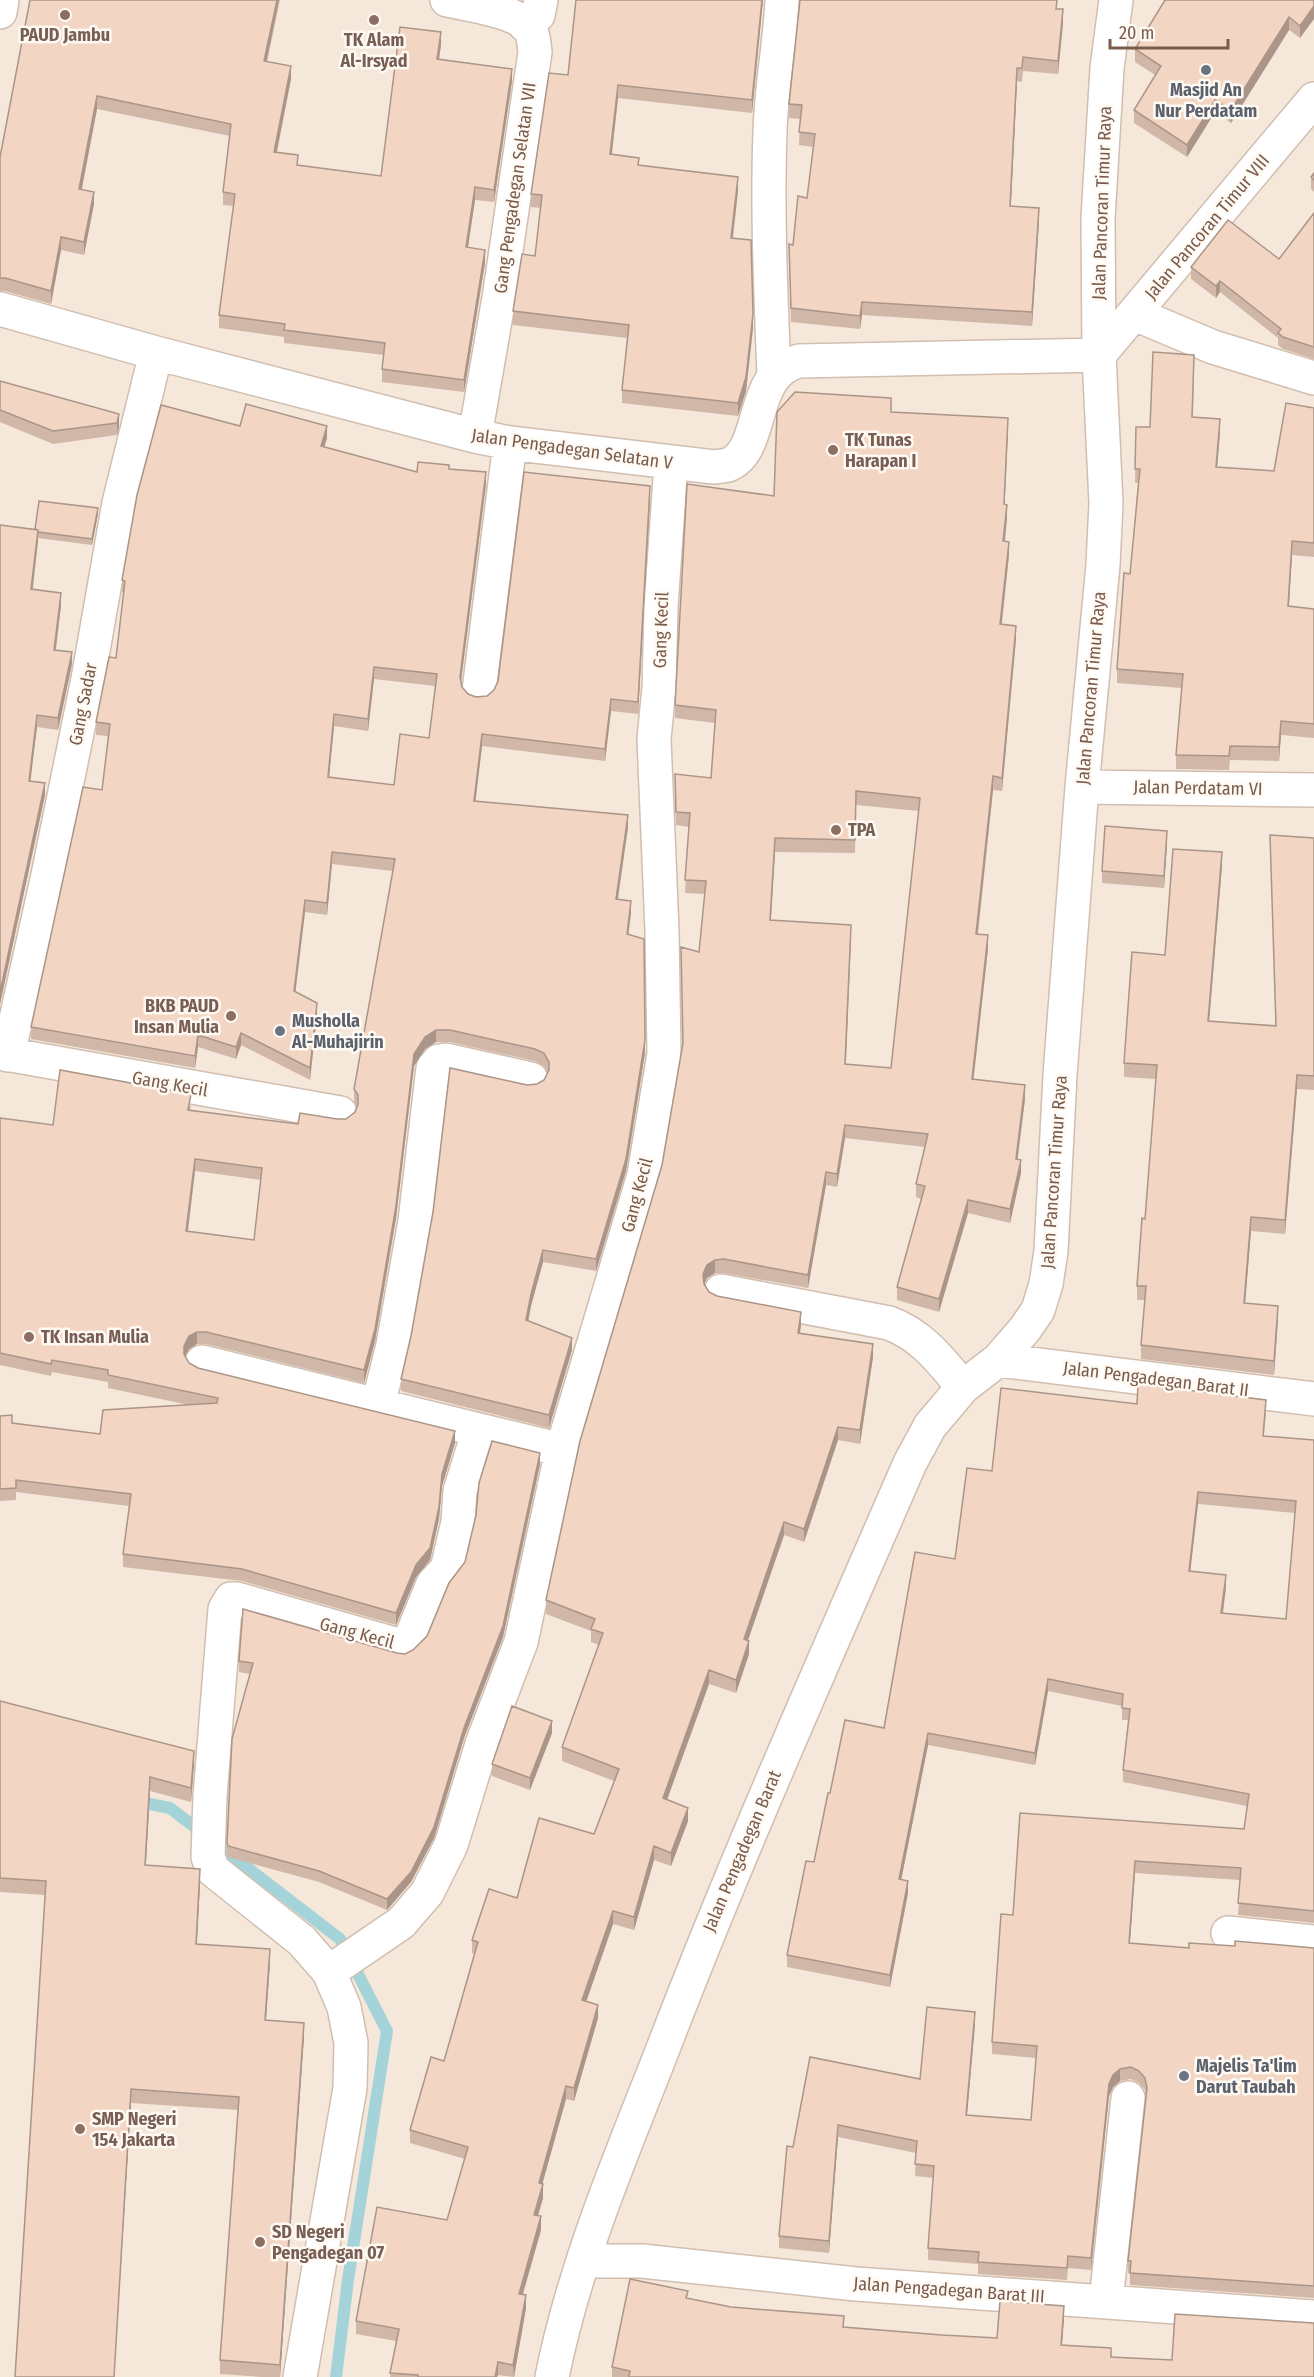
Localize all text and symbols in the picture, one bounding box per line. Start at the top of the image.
marker: PAUD Jambu [58,8,72,22]
scale bar [1110,12,1228,50]
marker: TK Alam Al-Irsyad [367,13,381,27]
text: 20 m [1119,22,1154,44]
place label: PAUD Jambu [20,24,110,46]
place label: TK Alam Al-Irsyad [339,29,408,72]
marker: Masjid An Nur Perdatam [1199,63,1213,77]
place label: Masjid An Nur Perdatam [1155,79,1257,122]
street label: Gang Pengadegan Selatan VII [489,81,541,295]
street label: Jalan Pancoran Timur Raya [1088,105,1116,300]
street label: Jalan Pancoran Timur VIII [1140,150,1274,304]
street label: Jalan Pengadegan Selatan V [470,424,675,474]
place label: TK Tunas Harapan I [845,429,916,472]
marker: TK Tunas Harapan I [826,443,840,457]
street label: Jalan Pancoran Timur Raya [1072,590,1110,786]
street label: Gang Kecil [649,591,673,669]
street label: Gang Sadar [64,660,102,747]
street label: Jalan Perdatam VI [1133,776,1263,800]
place label: TPA [848,819,876,841]
marker: TPA [829,823,843,837]
place label: BKB PAUD Insan Mulia [134,995,219,1038]
marker: BKB PAUD Insan Mulia [224,1009,238,1023]
place label: Musholla Al-Muhajirin [291,1010,384,1053]
marker: Musholla Al-Muhajirin [273,1024,287,1038]
street label: Gang Kecil [130,1067,210,1102]
street label: Jalan Pancoran Timur Raya [1036,1074,1072,1270]
street label: Gang Kecil [616,1155,658,1235]
place label: TK Insan Mulia [41,1326,149,1348]
marker: TK Insan Mulia [22,1330,36,1344]
street label: Jalan Pengadegan Barat II [1062,1357,1250,1401]
street label: Gang Kecil [317,1612,397,1654]
street label: Jalan Pengadegan Barat [698,1767,786,1935]
place label: Majelis Ta'lim Darut Taubah [1196,2055,1297,2098]
marker: Majelis Ta'lim Darut Taubah [1177,2069,1191,2083]
place label: SMP Negeri 154 Jakarta [92,2108,177,2151]
marker: SMP Negeri 154 Jakarta [73,2122,87,2136]
place label: SD Negeri Pengadegan 07 [272,2221,384,2264]
marker: SD Negeri Pengadegan 07 [253,2235,267,2249]
street label: Jalan Pengadegan Barat III [853,2272,1045,2308]

